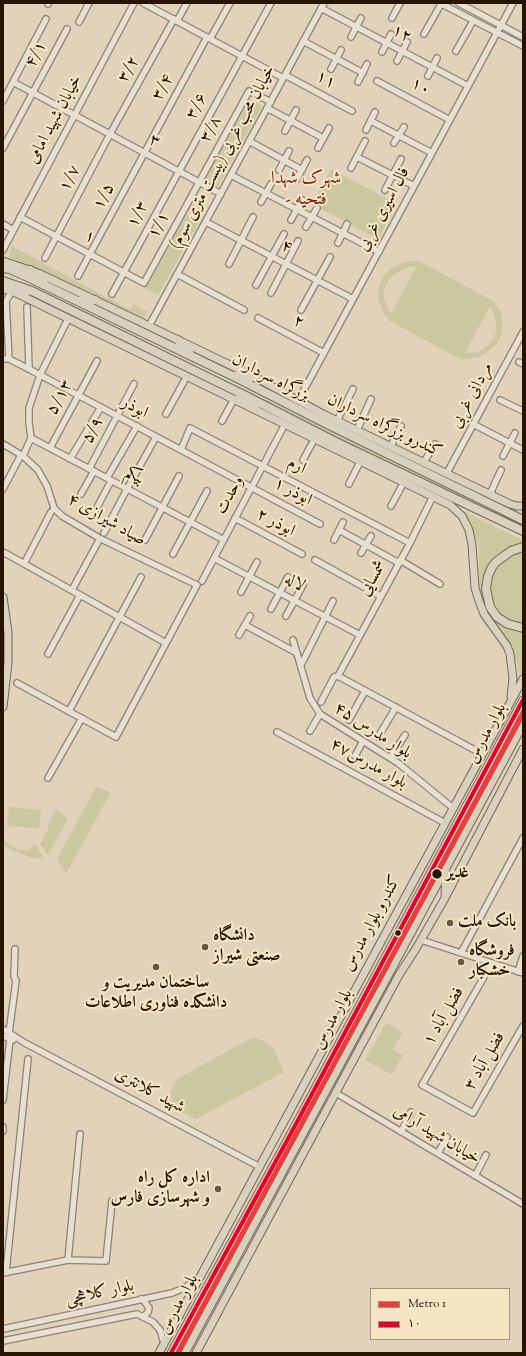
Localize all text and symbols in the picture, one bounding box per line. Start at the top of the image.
street label: ۱۲ [387,21,415,49]
street label: ۴/۱ [22,38,52,72]
street label: ۳/۲ [115,53,145,87]
street label: خیابان محب غربی (بیست متری سوم) [167,62,281,254]
street label: ۱۱ [311,67,339,95]
street label: ۳/۴ [149,71,179,105]
street label: خیابان شهید امامی [24,72,88,168]
street label: ۱۰ [406,74,434,102]
street label: ۳/۶ [183,90,213,124]
street label: ۳/۸ [197,113,227,147]
street label: ۳ [145,131,163,153]
street label: ۱/۷ [56,162,86,196]
street label: فال اسیری غربی [354,165,416,255]
district label: شهرک شهدا - فتحیه [271,169,341,212]
street label: ۱/۵ [90,180,120,214]
street label: ۱/۳ [124,198,154,232]
street label: ۱/۱ [145,209,175,243]
street label: ۱ [80,227,98,249]
street label: ۴ [277,237,295,259]
street label: ۲ [289,312,307,334]
street label: بزرگراه سرداران [228,351,312,407]
street label: مردانی غربی [447,360,499,432]
street label: ۵/۱۳ [43,377,79,419]
street label: کندرو بزرگراه سرداران [323,390,445,464]
street label: ابوذر [117,394,151,424]
street label: ۵/۹ [79,414,109,448]
street label: ارم [283,454,309,480]
street label: بیکم [121,464,147,490]
street label: وحدت [212,473,250,519]
street label: ابوذر ۱ [269,474,315,512]
street label: صیاد شیرازی ۴ [63,490,149,552]
street label: ابوذر ۲ [252,505,298,543]
street label: شمسایی [356,557,392,601]
street label: لاله [280,570,308,598]
street label: ۴۵ بلوار مدرس [329,699,415,765]
street label: بلوار مدرس [464,700,512,768]
street label: بلوار مدرس۴۷ [326,735,410,795]
place label: غدیر [446,864,469,884]
marker: غدیر [430,867,444,881]
street label: کندرو بلوار مدرس [339,872,407,976]
place label: بانک ملت [458,913,516,933]
marker: بانک ملت [445,918,455,928]
place label: دانشگاه صنعتی شیراز [213,927,281,967]
unlabelled marker [393,928,403,938]
marker: دانشگاه صنعتی شیراز [200,942,210,952]
place label: فروشگاه خشکبار [469,942,515,982]
marker: فروشگاه خشکبار [456,957,466,967]
marker: ساختمان مدیریت و دانشکده فناوری اطلاعات [151,962,161,972]
place label: ساختمان مدیریت و دانشکده فناوری اطلاعات [85,974,227,1014]
street label: فضل آباد ۱ [420,984,470,1050]
street label: بلوار مدرس [310,986,358,1054]
street label: فضل آباد ۳ [461,1029,511,1095]
street label: شهید کلانتری [111,1065,187,1119]
street label: خیابان شهید آرامی [389,1102,483,1170]
place label: اداره کل راه و شهرسازی فارس [111,1169,210,1209]
marker: اداره کل راه و شهرسازی فارس [213,1184,223,1194]
street label: بلوار مدرس [156,1271,204,1339]
street label: بلوار کلاهچی [64,1277,136,1311]
legend [370,1288,510,1340]
text: Metro 1 [408,1295,446,1313]
text: ۱۰ [408,1315,421,1333]

